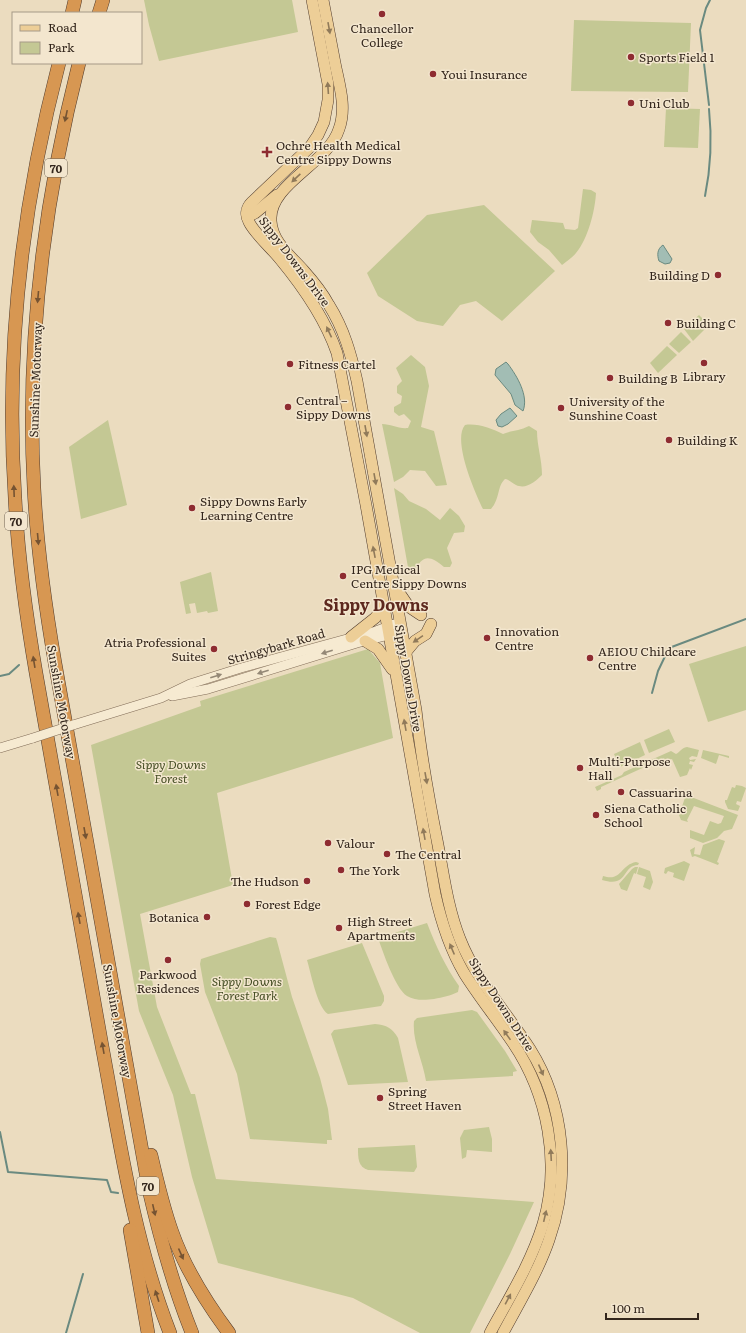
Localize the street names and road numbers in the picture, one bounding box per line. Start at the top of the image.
road number: 70 [45,159,67,177]
street label: Sippy Downs Drive [255,212,335,310]
street label: Sunshine Motorway [24,322,46,438]
road number: 70 [5,512,27,530]
street label: Stringybark Road [225,623,327,669]
street label: Sippy Downs Drive [391,623,427,733]
street label: Sunshine Motorway [43,644,81,760]
street label: Sippy Downs Drive [465,954,539,1054]
street label: Sunshine Motorway [99,963,137,1079]
road number: 70 [137,1177,159,1195]

